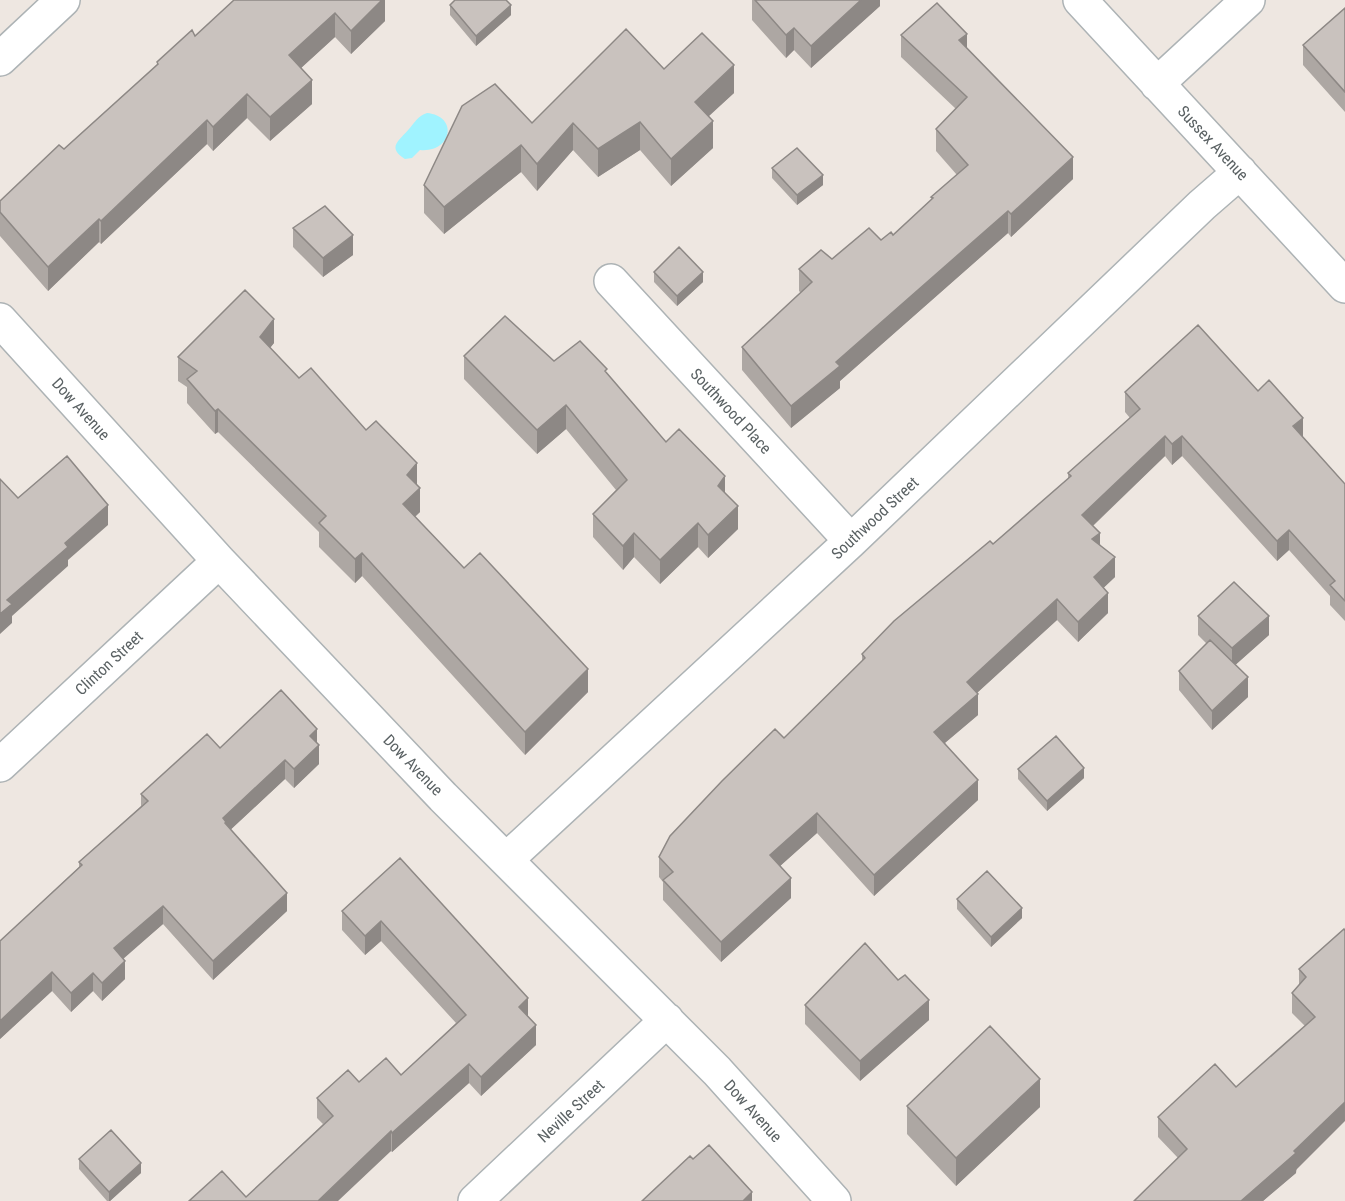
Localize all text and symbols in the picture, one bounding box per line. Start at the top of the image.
street label: Sussex Avenue [1174,102,1252,184]
street label: Southwood Place [687,364,775,458]
street label: Dow Avenue [48,374,114,444]
street label: Southwood Street [828,473,923,563]
street label: Clinton Street [71,627,147,699]
street label: Dow Avenue [379,731,447,799]
street label: Neville Street [534,1075,608,1147]
street label: Dow Avenue [720,1076,786,1146]

